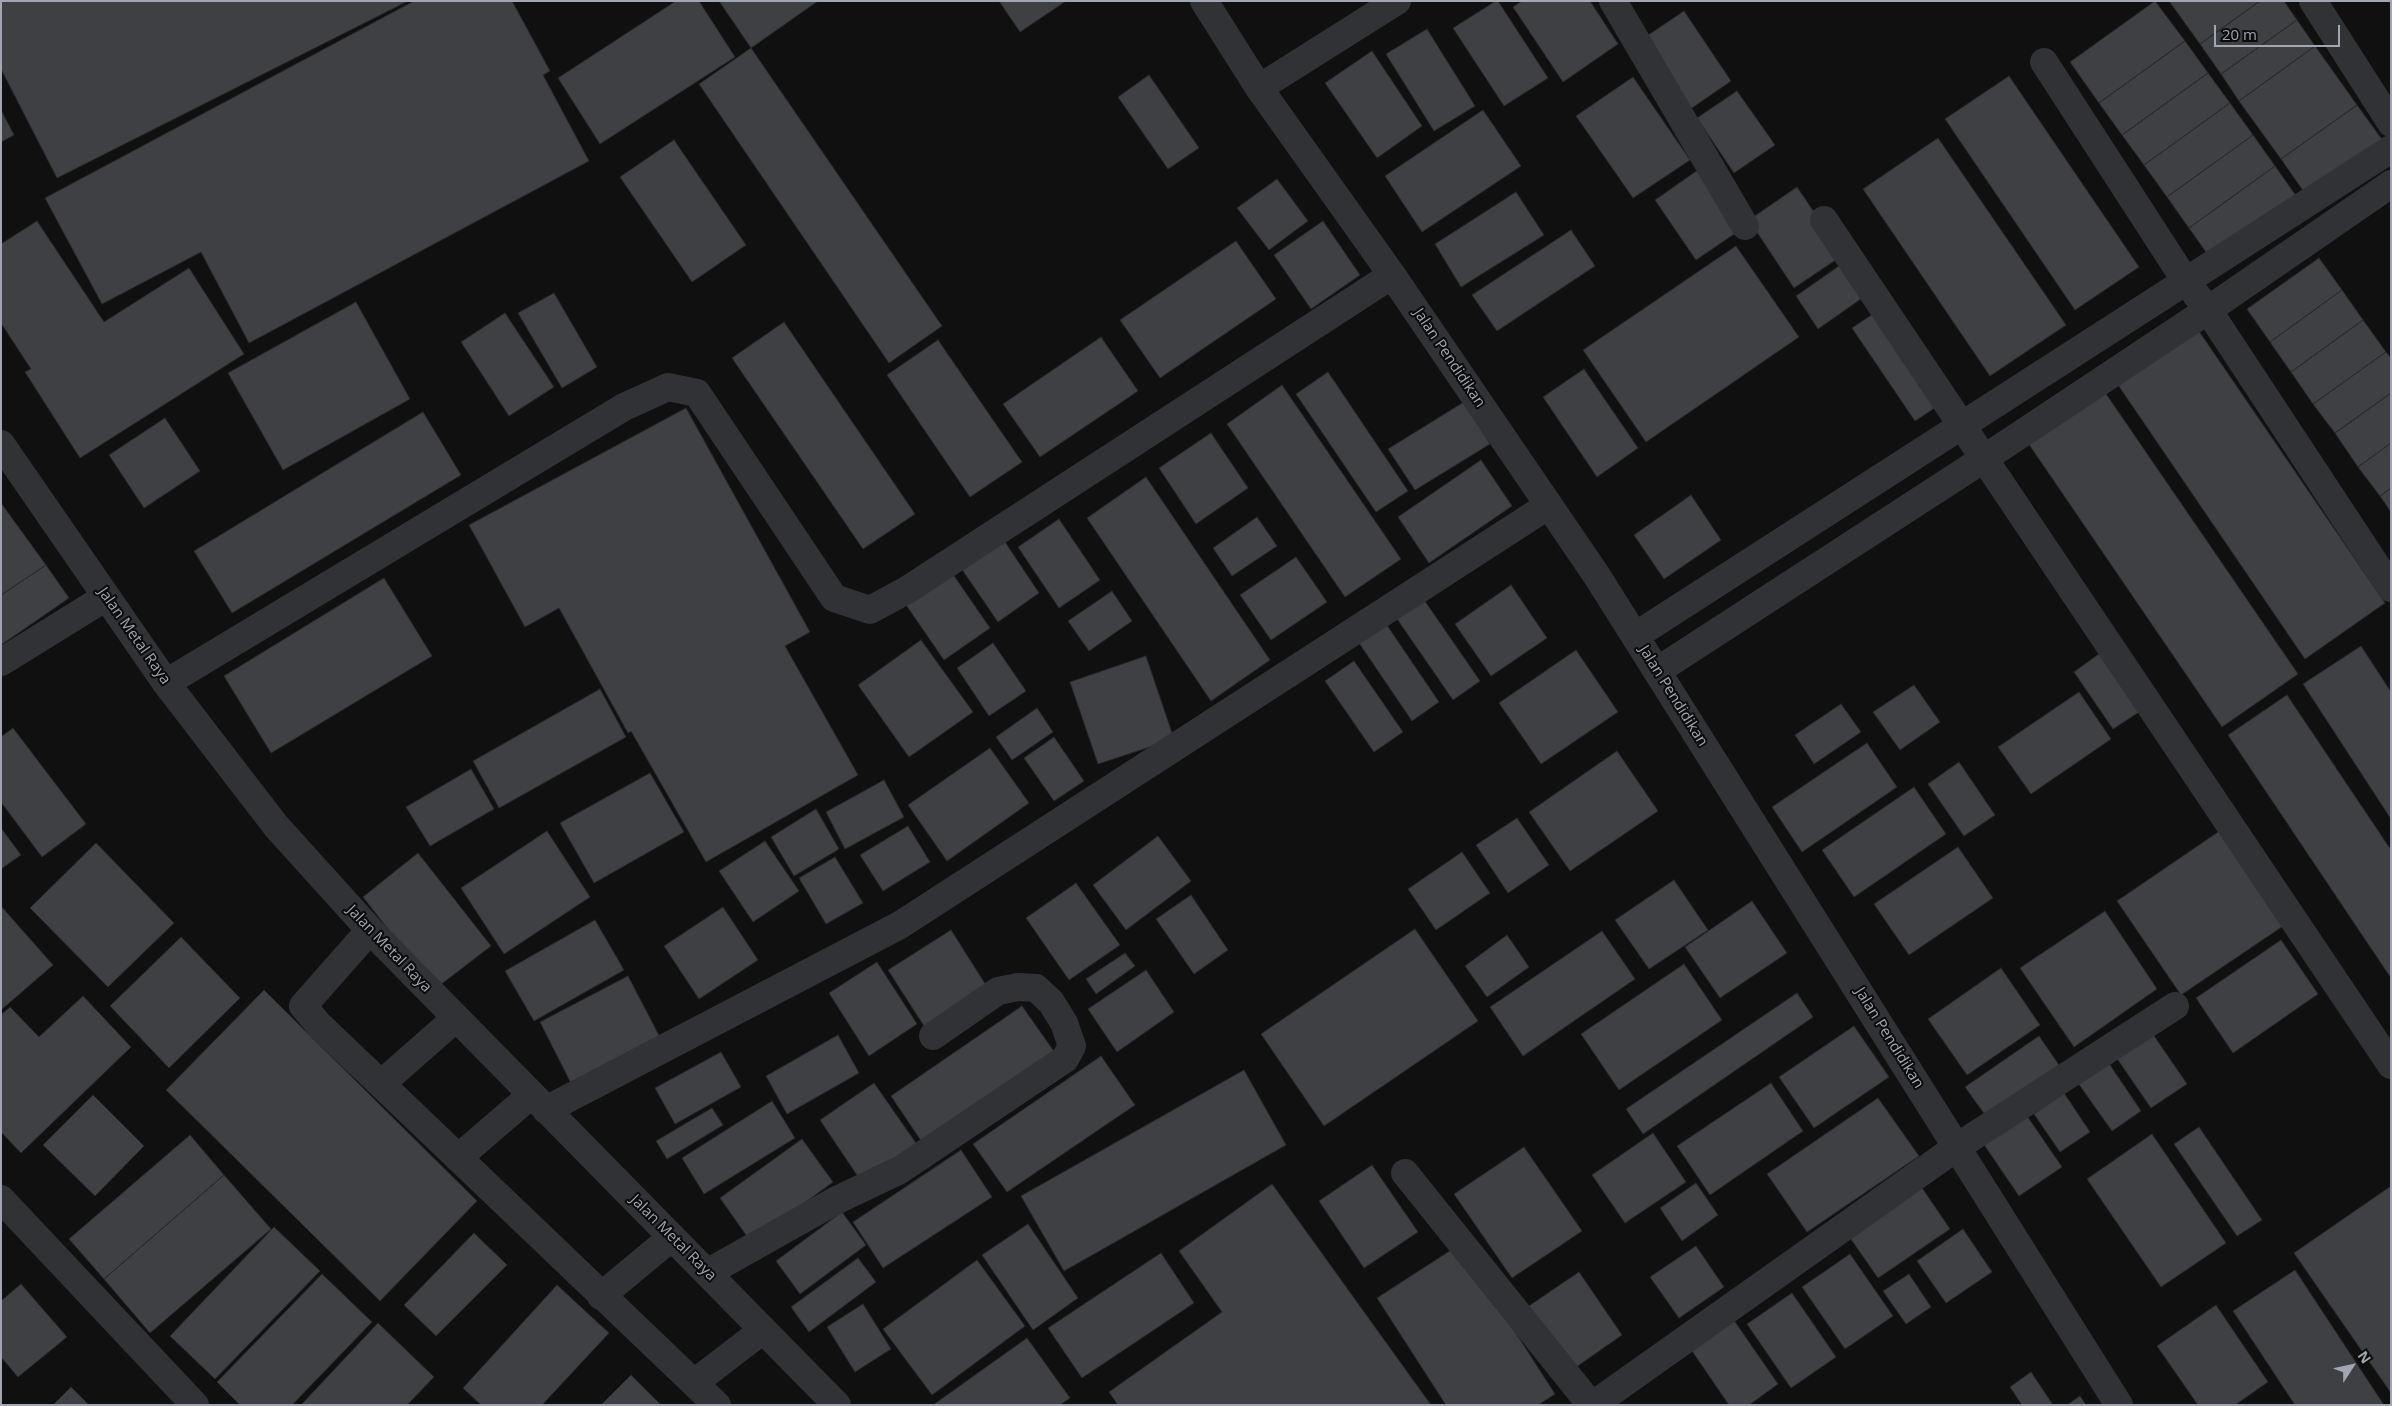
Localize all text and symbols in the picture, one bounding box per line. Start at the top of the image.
scale bar [2217,15,2343,47]
text: 20 m [2222,24,2257,44]
street label: Jalan Pendidikan [1409,305,1489,411]
street label: Jalan Metal Raya [94,584,174,688]
street label: Jalan Pendidikan [1635,642,1711,750]
street label: Jalan Metal Raya [343,902,435,996]
street label: Jalan Pendidikan [1851,984,1927,1092]
street label: Jalan Metal Raya [626,1191,720,1285]
north arrow [2327,1341,2377,1391]
text: N [2354,1347,2376,1367]

